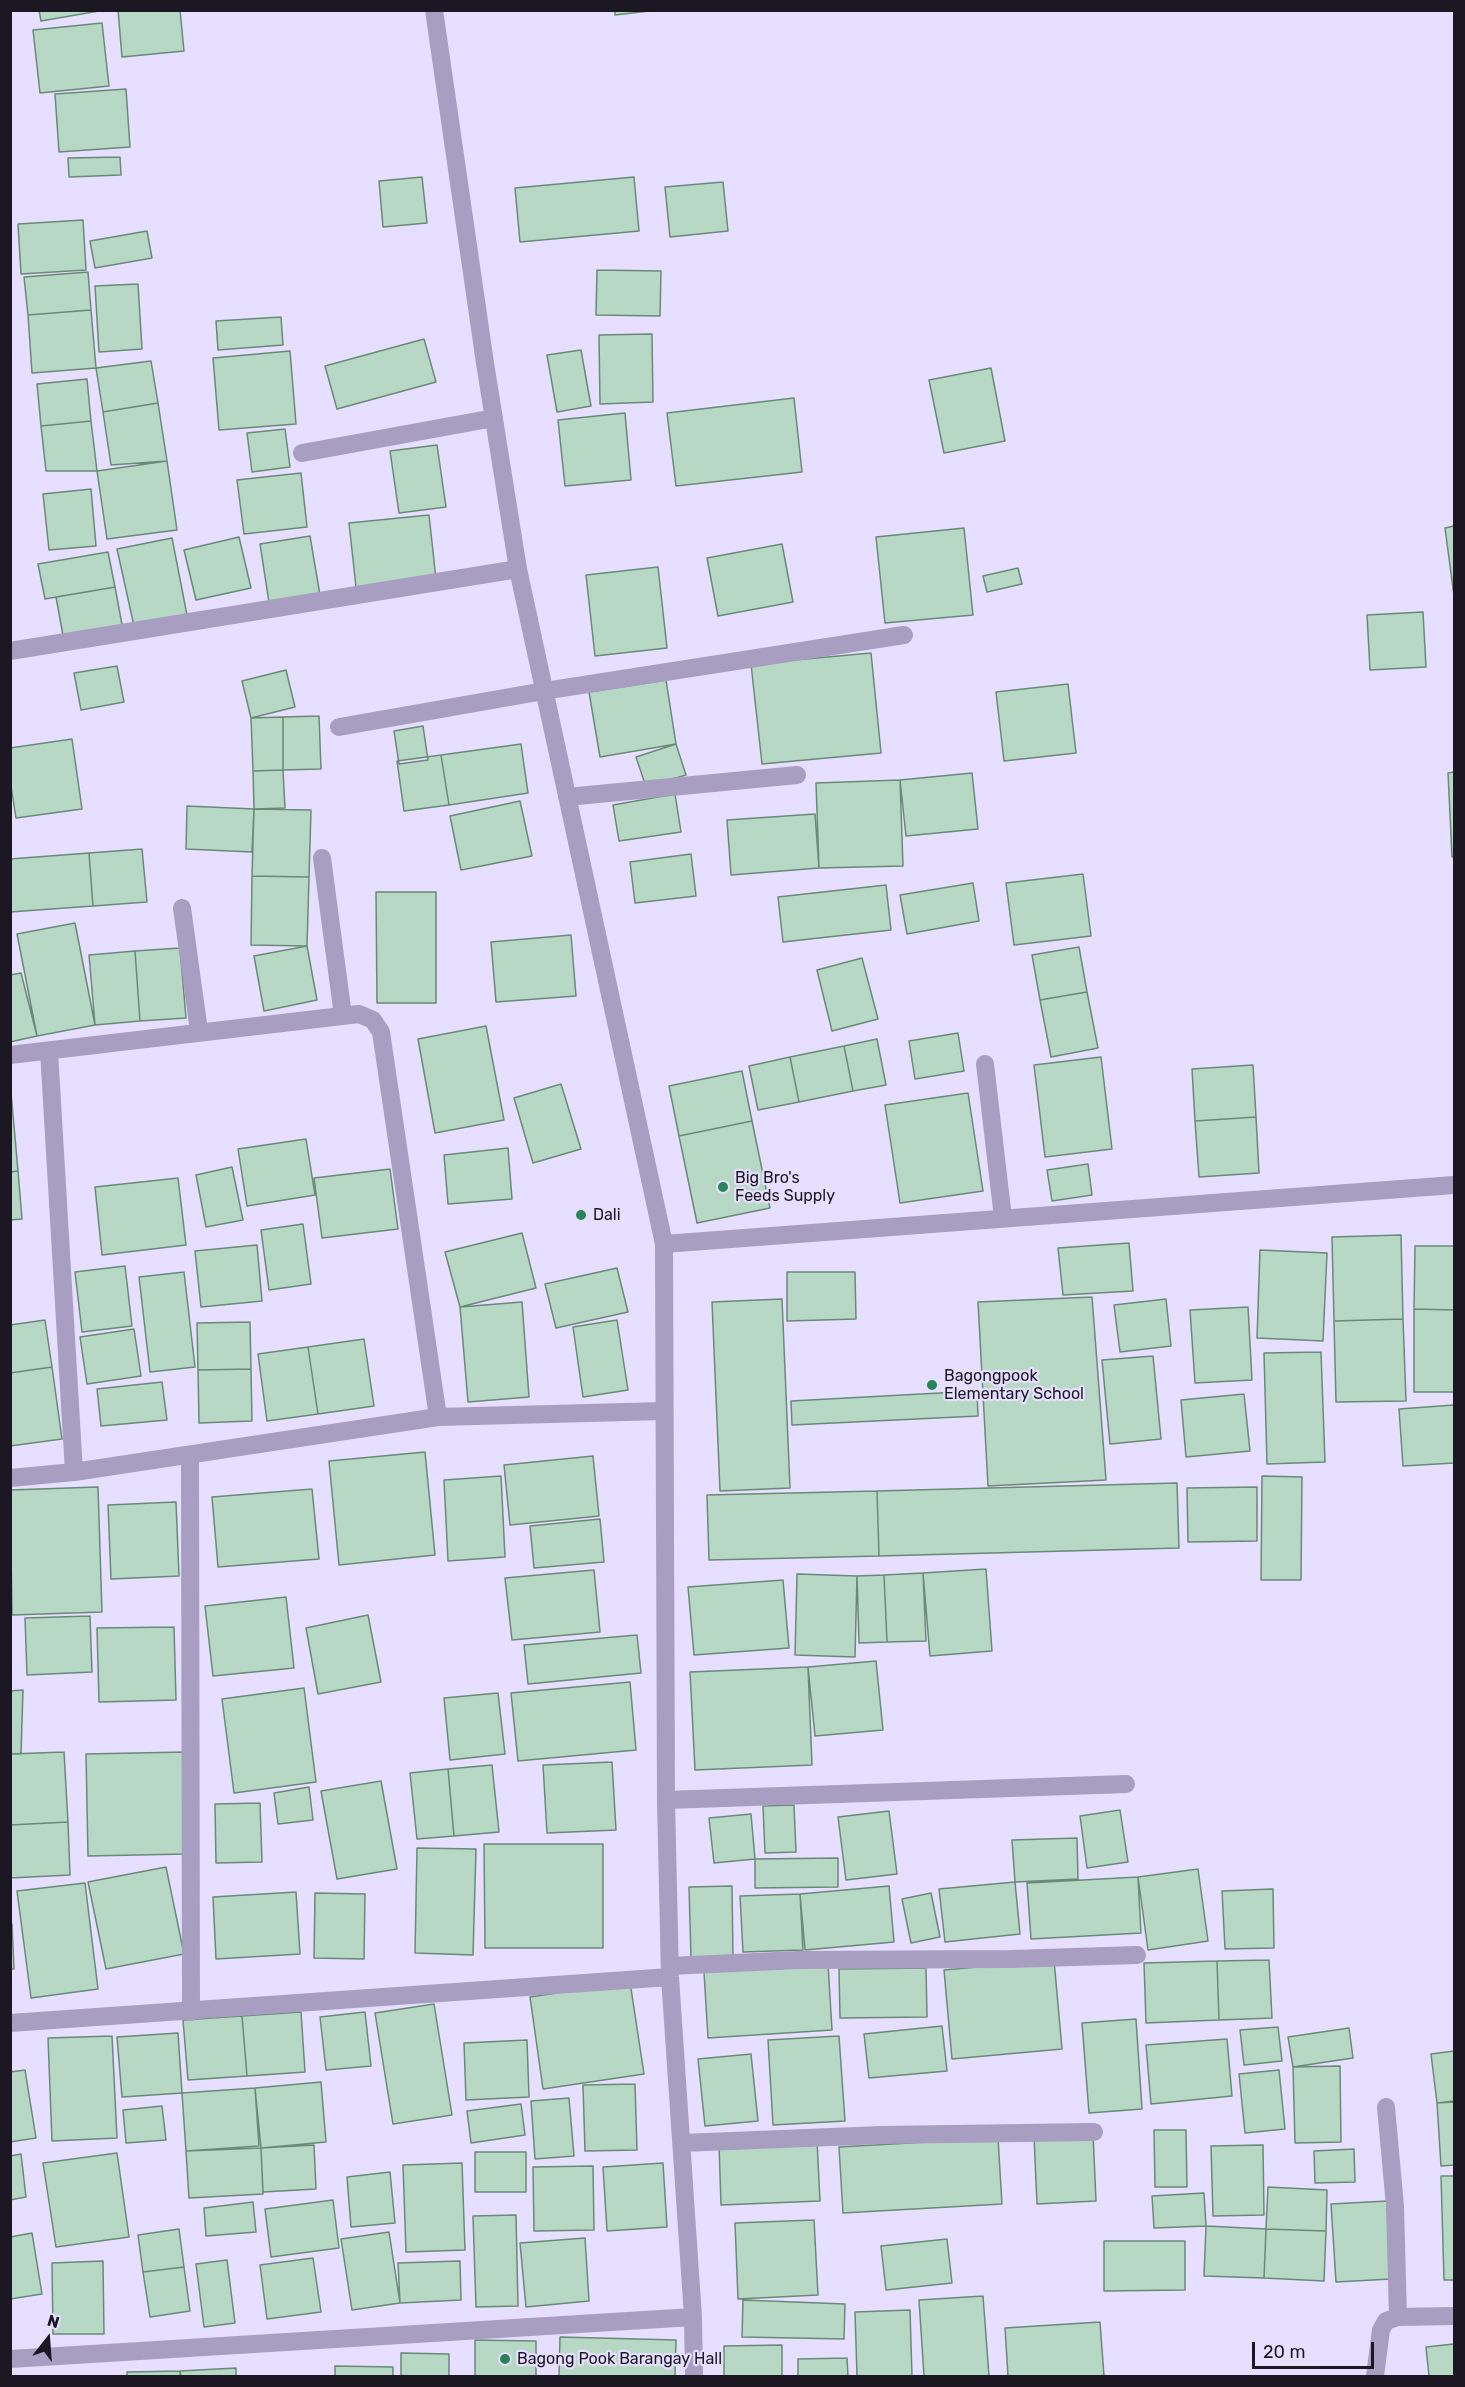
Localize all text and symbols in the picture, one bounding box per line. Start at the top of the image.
place label: Big Bro's Feeds Supply [735,1168,835,1206]
marker: Big Bro's Feeds Supply [716,1180,730,1194]
place label: Dali [593,1205,621,1225]
marker: Dali [574,1208,588,1222]
place label: Bagongpook Elementary School [944,1366,1084,1404]
marker: Bagongpook Elementary School [925,1378,939,1392]
north arrow [18,2309,78,2369]
text: N [45,2311,62,2332]
scale bar [1255,2330,1376,2368]
text: 20 m [1263,2341,1305,2363]
place label: Bagong Pook Barangay Hall [517,2349,722,2369]
marker: Bagong Pook Barangay Hall [498,2352,512,2366]

